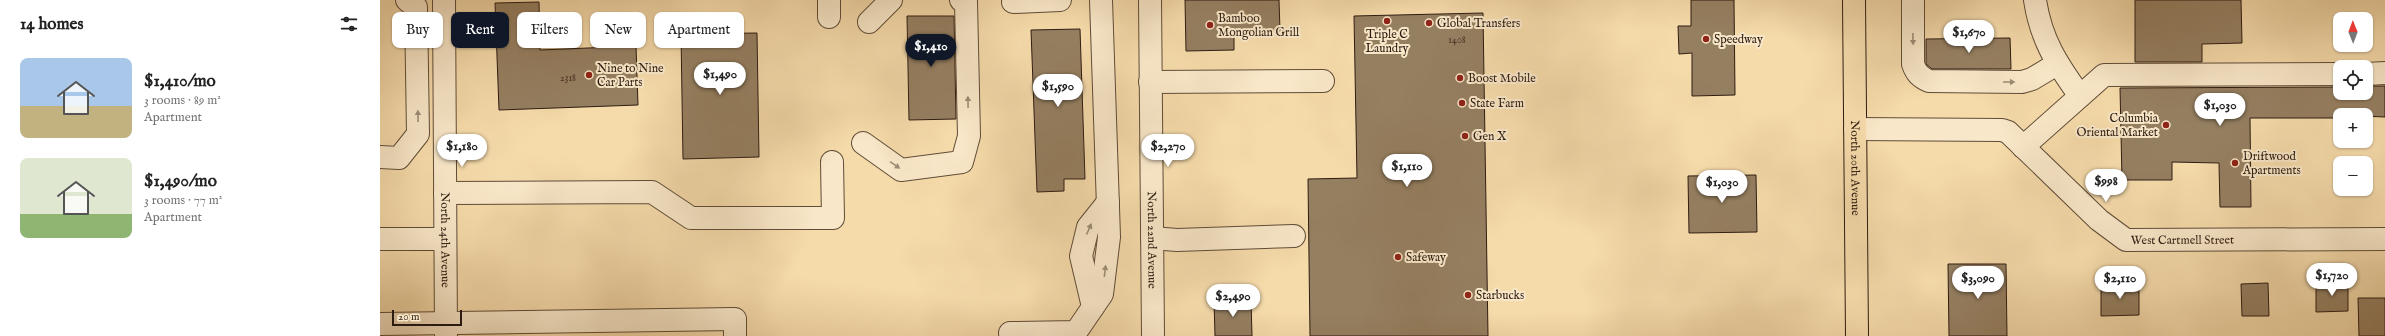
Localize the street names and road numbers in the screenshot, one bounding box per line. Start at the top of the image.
street label: North 20th Avenue [1847,120,1863,216]
street label: North 22nd Avenue [1144,191,1160,289]
street label: North 24th Avenue [437,192,453,288]
street label: West Cartmell Street [2131,233,2234,248]

